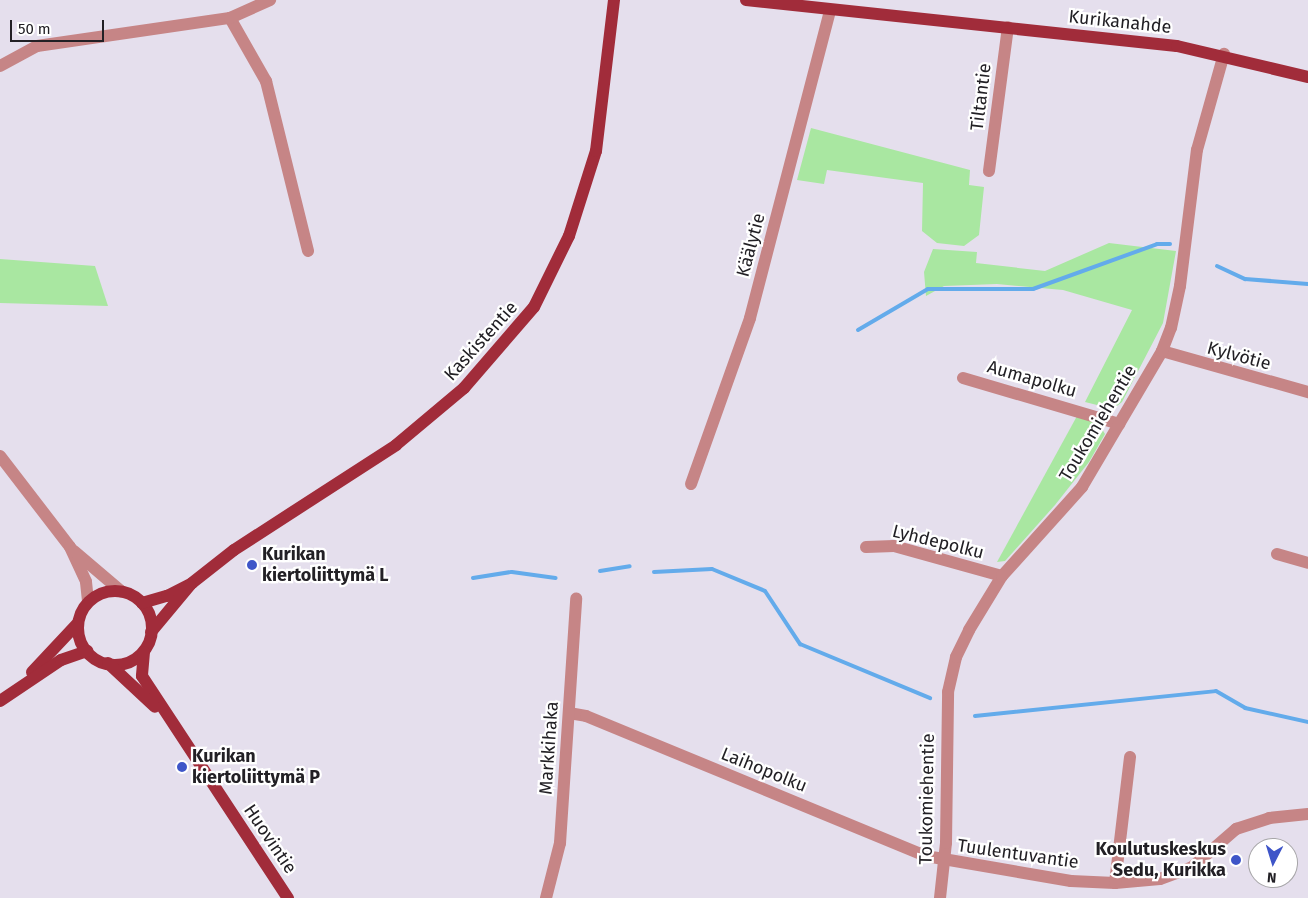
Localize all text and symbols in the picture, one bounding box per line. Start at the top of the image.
street label: Kurikanahde [1068,6,1172,38]
scale bar [12,10,106,42]
text: 50 m [18,20,51,38]
street label: Tiltantie [966,62,996,132]
street label: Käälytie [732,211,770,279]
street label: Kaskistentie [440,297,522,385]
street label: Kylvötie [1205,337,1273,375]
street label: Aumapolku [985,356,1079,402]
street label: Toukomiehentie [1055,361,1141,485]
street label: Lyhdepolku [890,520,986,564]
place label: Kurikan kiertoliittymä L [262,544,389,586]
marker: Kurikan kiertoliittymä L [246,559,258,571]
street label: Markkihaka [535,701,563,795]
street label: Toukomiehentie [915,733,939,865]
street label: Laihopolku [718,743,810,797]
place label: Kurikan kiertoliittymä P [192,746,320,789]
marker: Kurikan kiertoliittymä P [176,761,188,773]
street label: Huovintie [239,800,301,878]
street label: Tuulentuvantie [956,835,1080,873]
north arrow [1248,838,1298,888]
place label: Koulutuskeskus Sedu, Kurikka [1095,839,1226,882]
marker: Koulutuskeskus Sedu, Kurikka [1230,854,1242,866]
text: N [1266,869,1277,886]

